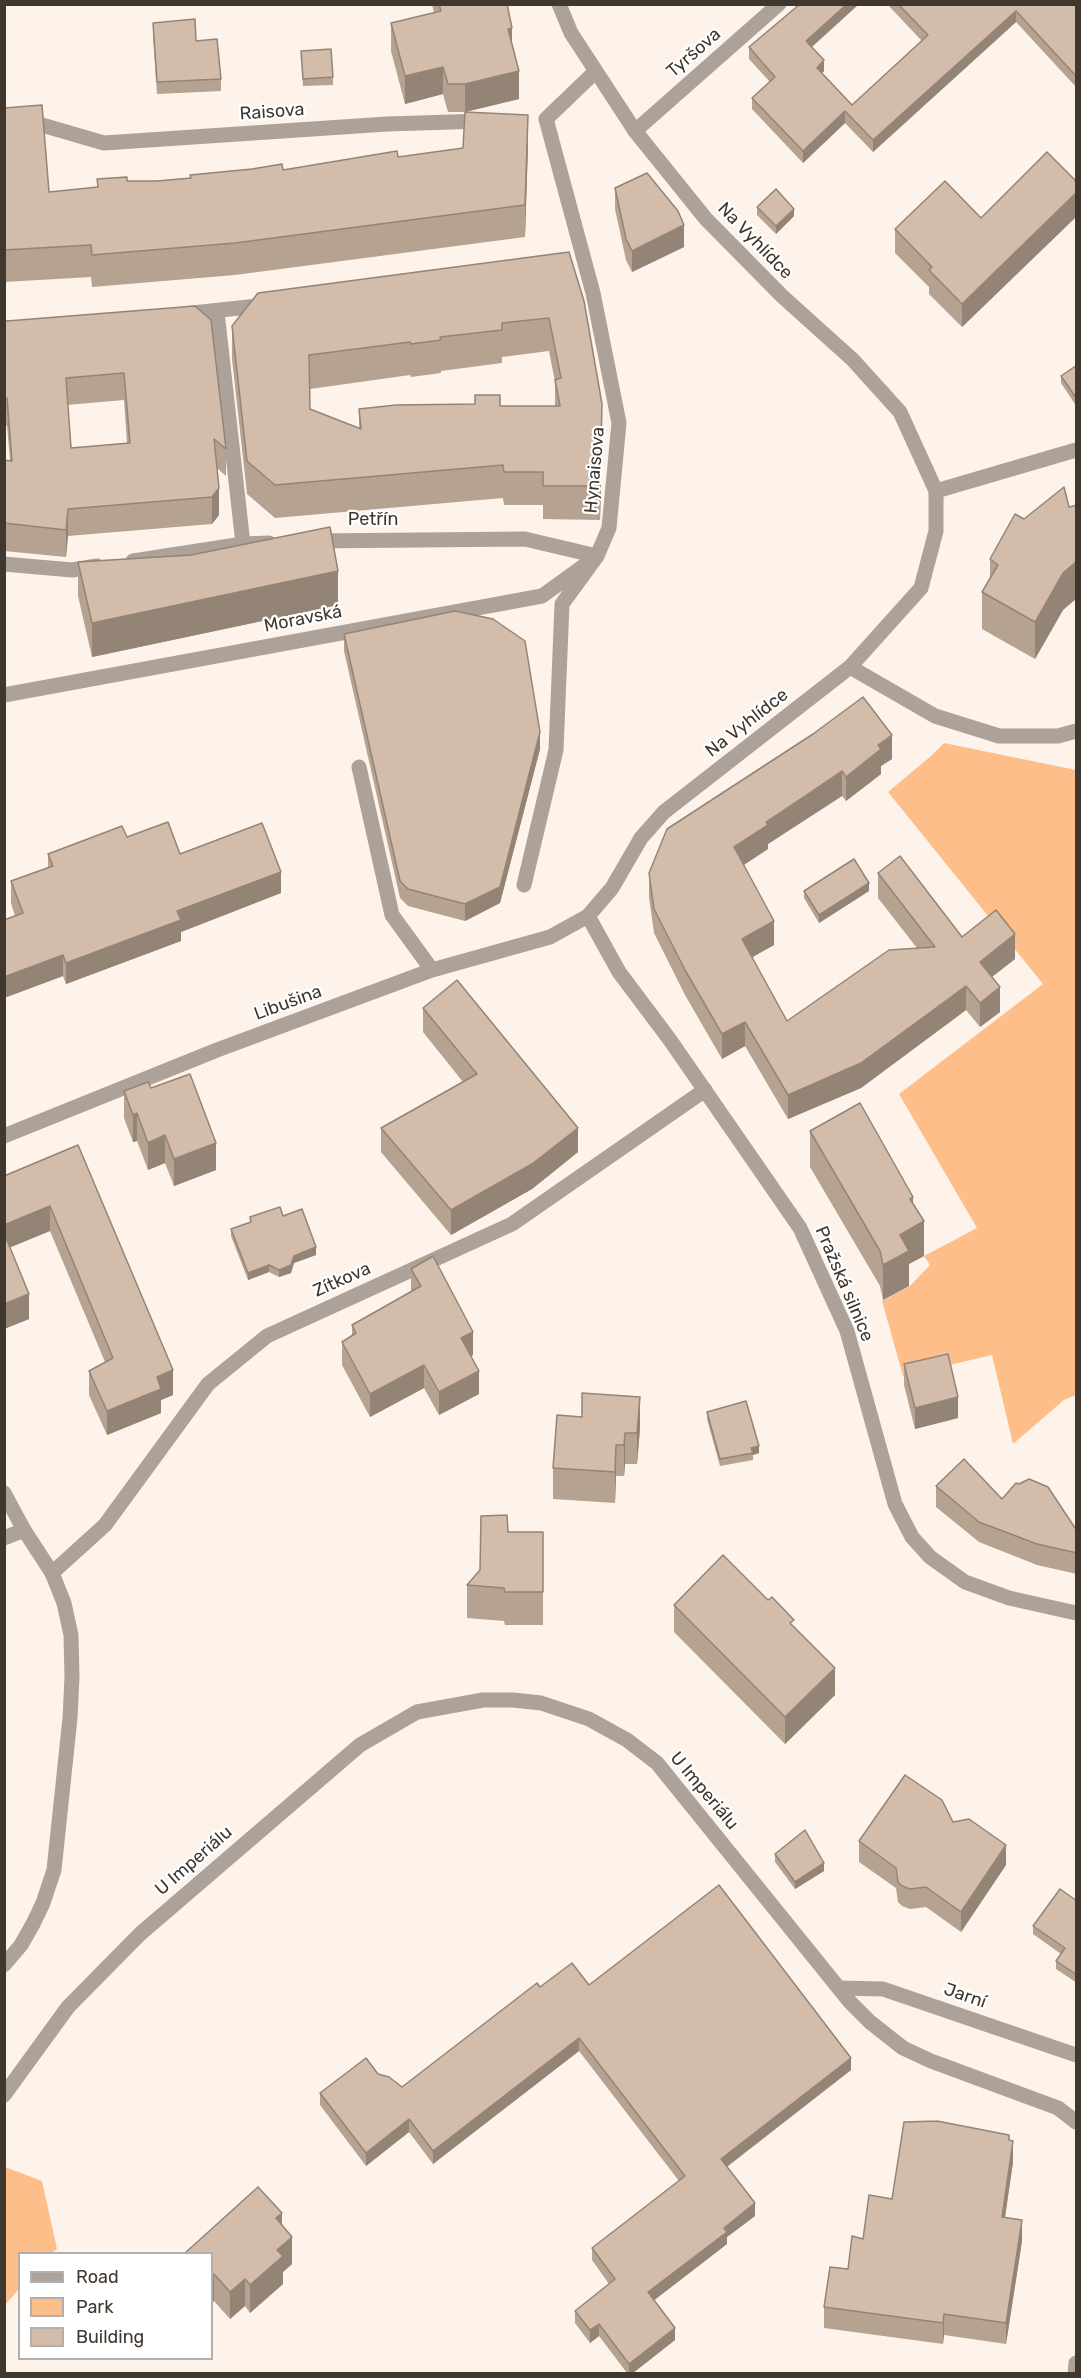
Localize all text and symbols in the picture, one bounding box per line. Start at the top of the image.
street label: Tyršova [663,24,725,82]
street label: Raisova [239,99,305,125]
street label: Na Vyhlídce [713,198,797,284]
street label: Hynaisova [580,426,610,514]
street label: Petřín [348,509,398,531]
street label: Moravská [262,601,344,637]
street label: Na Vyhlídce [701,684,793,762]
street label: Libušina [251,981,325,1025]
street label: Pražská silnice [810,1223,878,1345]
street label: Zítkova [310,1258,374,1302]
street label: U Imperiálu [665,1748,743,1834]
street label: U Imperiálu [151,1822,237,1900]
street label: Jarní [941,1979,989,2013]
legend [18,2252,213,2360]
text: Road [76,2266,119,2288]
text: Park [76,2296,113,2318]
text: Building [76,2326,144,2348]

